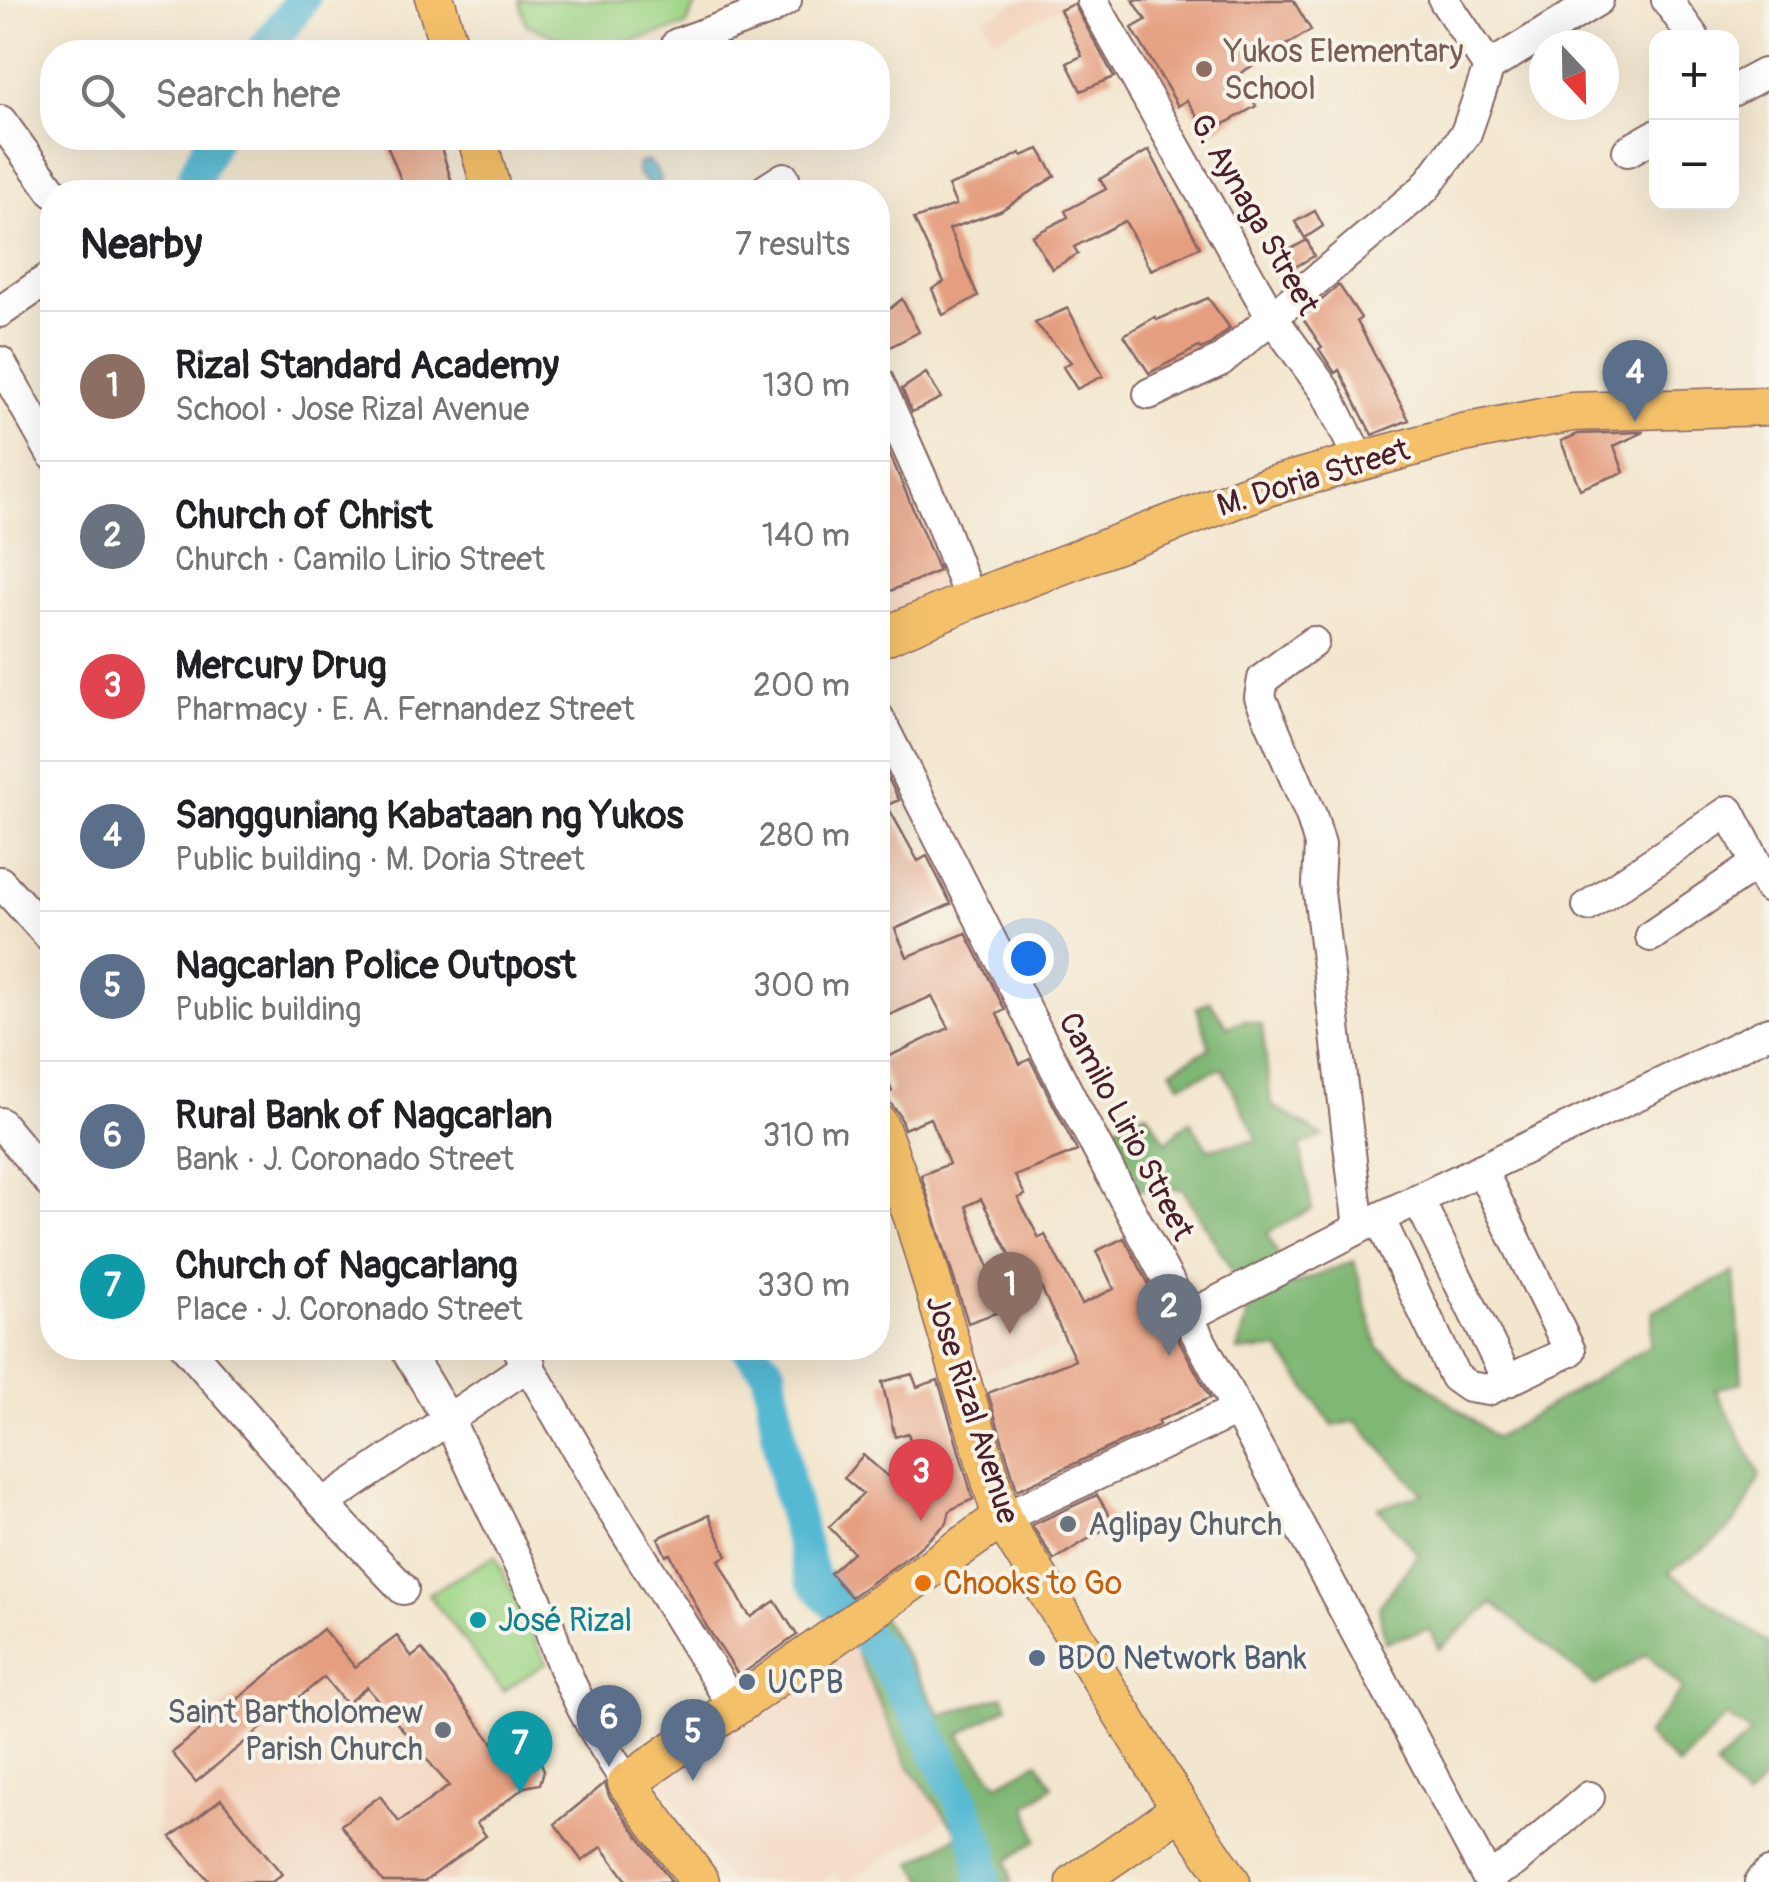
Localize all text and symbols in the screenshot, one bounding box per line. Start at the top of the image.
north arrow [1529,30,1619,120]
map controls [1649,30,1739,210]
button: + [1649,30,1739,120]
place label: Yukos Elementary School [1223,32,1464,109]
search box [40,40,890,150]
marker: Yukos Elementary School [1193,58,1215,80]
icon: search [75,68,130,123]
text: Search here [155,71,341,119]
street label: G. Aynaga Street [1180,107,1328,322]
button: − [1649,120,1739,210]
text: Nearby [80,219,202,271]
text: 7 results [735,225,850,265]
pin: 4 [1602,340,1668,422]
text: Rizal Standard Academy [175,342,559,390]
text: 1 [106,366,119,406]
text: 130 m [762,366,850,406]
text: School · Jose Rizal Avenue [175,390,529,430]
street label: M. Doria Street [1212,430,1414,526]
text: Church of Christ [175,492,432,540]
text: 2 [104,516,121,556]
text: 140 m [762,516,850,556]
text: Church · Camilo Lirio Street [175,540,545,580]
text: Mercury Drug [175,642,387,690]
text: 3 [104,666,121,706]
text: 200 m [753,666,850,706]
text: Pharmacy · E. A. Fernandez Street [175,690,635,730]
text: Sangguniang Kabataan ng Yukos [175,792,683,840]
text: 4 [103,816,122,856]
text: 280 m [759,816,850,856]
text: Public building · M. Doria Street [175,840,585,880]
your location [1003,933,1054,984]
text: Nagcarlan Police Outpost [175,942,576,990]
text: 5 [104,966,121,1006]
text: 300 m [753,966,850,1006]
text: Public building [175,990,361,1030]
street label: Camilo Lirio Street [1049,1006,1203,1247]
text: Rural Bank of Nagcarlan [175,1092,552,1140]
text: 6 [103,1116,122,1156]
text: 310 m [762,1116,850,1156]
text: Bank · J. Coronado Street [175,1140,514,1180]
text: Church of Nagcarlang [175,1242,518,1290]
pin: 1 [978,1252,1042,1334]
text: 7 [104,1266,121,1306]
text: 330 m [757,1266,850,1306]
pin: 2 [1136,1274,1202,1356]
text: Place · J. Coronado Street [175,1290,523,1330]
street label: Jose Rizal Avenue [916,1290,1028,1529]
pin: 3 [888,1438,954,1521]
place label: Aglipay Church [1088,1505,1282,1545]
marker: Aglipay Church [1057,1513,1079,1535]
place label: Chooks to Go [943,1564,1122,1604]
marker: Chooks to Go [912,1572,934,1594]
place label: José Rizal [498,1601,632,1641]
marker: José Rizal [467,1609,489,1631]
place label: BDO Network Bank [1057,1639,1307,1679]
marker: BDO Network Bank [1026,1647,1048,1669]
place label: UCPB [767,1663,844,1703]
marker: UCPB [736,1671,758,1693]
pin: 6 [576,1684,642,1767]
place label: Saint Bartholomew Parish Church [167,1693,423,1770]
pin: 5 [660,1698,726,1781]
pin: 7 [488,1710,552,1793]
marker: Saint Bartholomew Parish Church [432,1719,454,1741]

